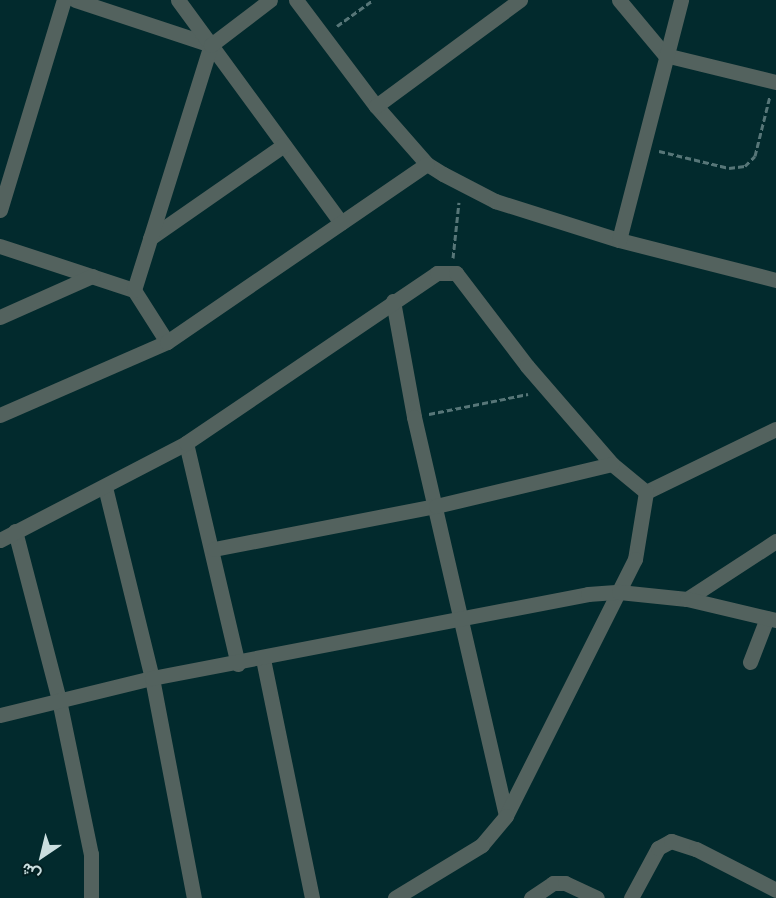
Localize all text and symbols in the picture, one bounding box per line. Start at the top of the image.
north arrow [12,826,72,886]
text: ش [18,857,45,884]

